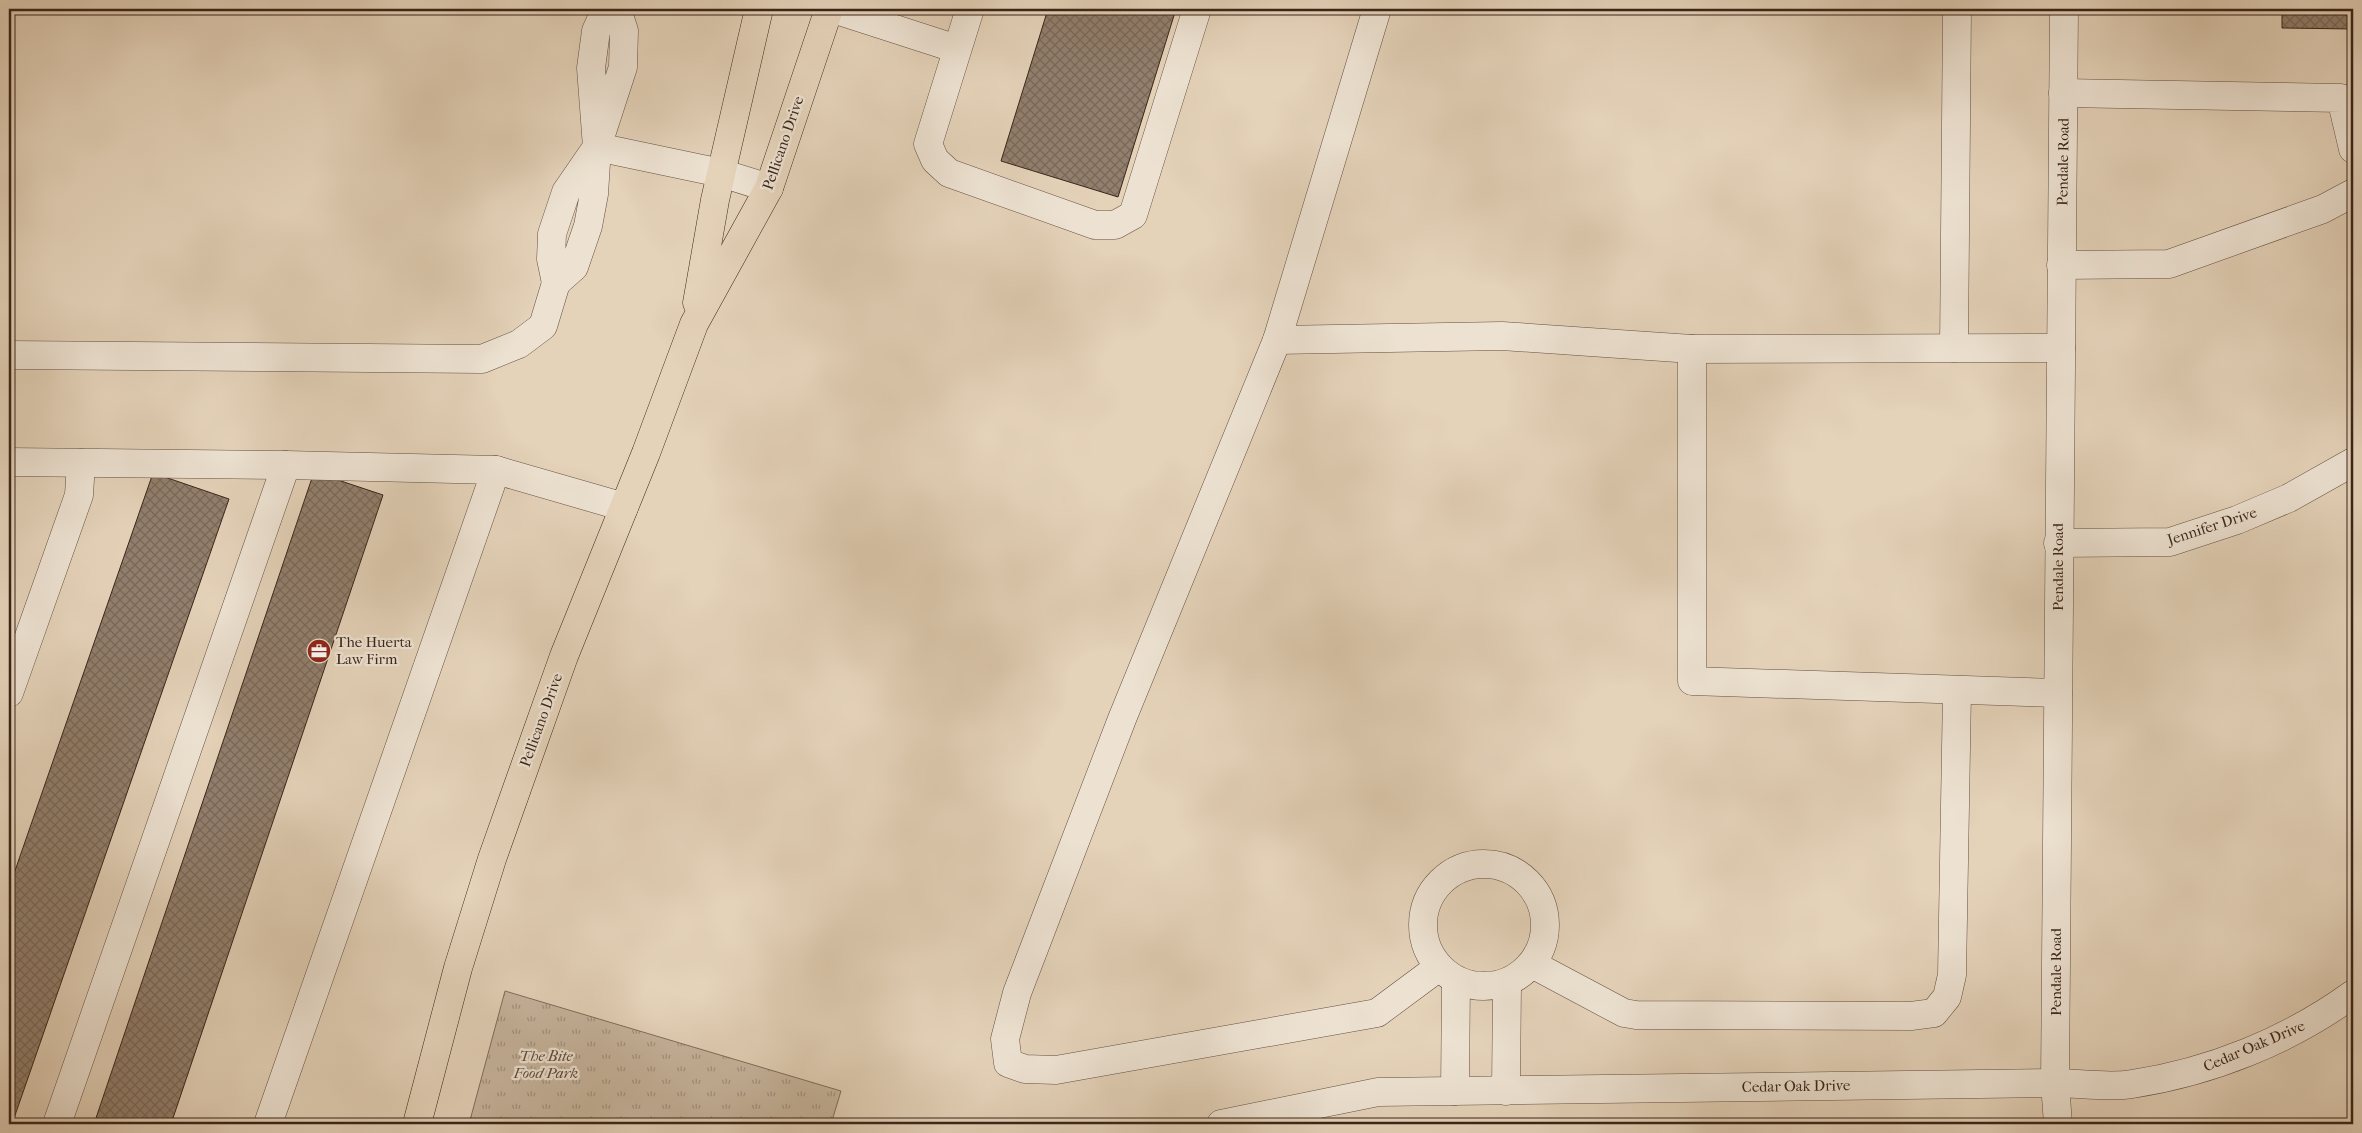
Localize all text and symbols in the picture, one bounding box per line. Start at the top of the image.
street label: Pellicano Drive [758,93,808,192]
street label: Pendale Road [2053,117,2073,206]
street label: Jennifer Drive [2164,503,2260,549]
street label: Pendale Road [2049,522,2067,611]
place label: The Huerta Law Firm [336,633,413,668]
office icon: The Huerta Law Firm [306,638,332,664]
street label: Pellicano Drive [516,670,566,769]
street label: Pendale Road [2047,927,2065,1016]
street label: Cedar Oak Drive [2200,1016,2308,1076]
park label: The Bite Food Park [513,1047,578,1082]
street label: Cedar Oak Drive [1742,1076,1851,1096]

